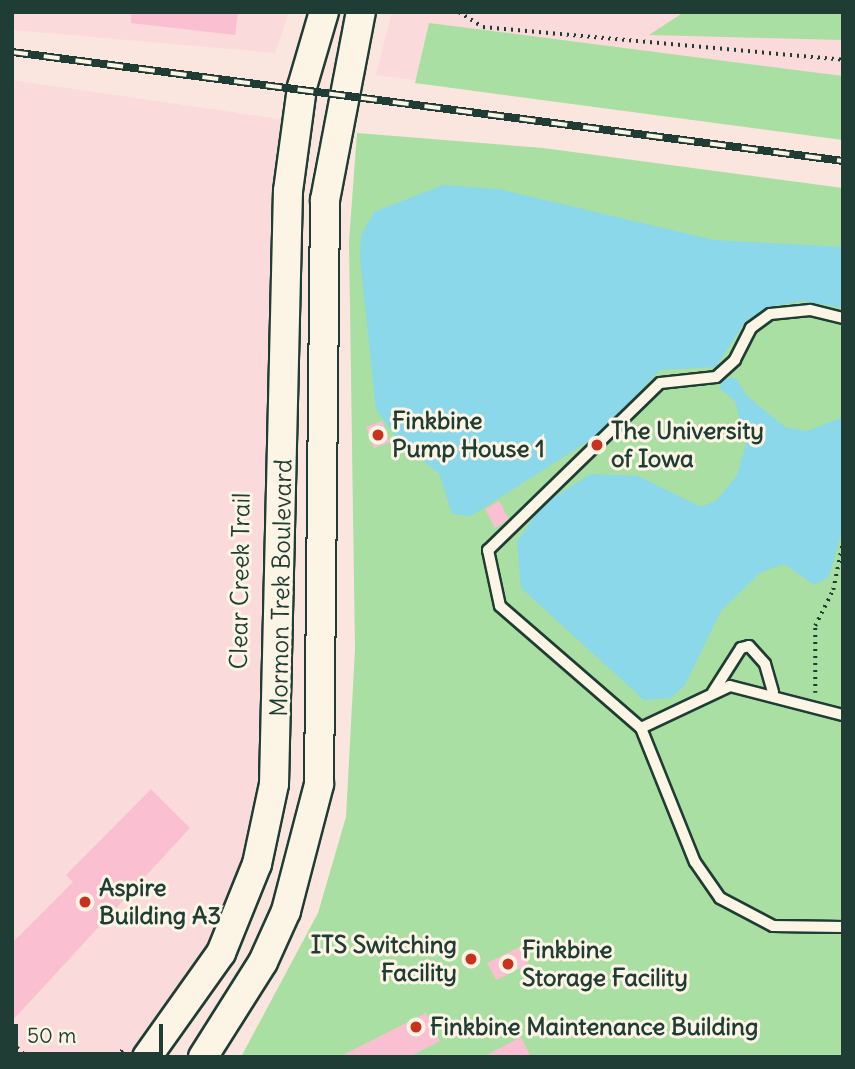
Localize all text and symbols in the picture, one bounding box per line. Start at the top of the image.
place label: Finkbine Pump House 1 [392,407,545,463]
place label: The University of Iowa [611,417,764,473]
marker: Finkbine Pump House 1 [370,427,386,443]
marker: The University of Iowa [589,437,605,453]
street label: Mormon Trek Boulevard [264,459,298,717]
street label: Clear Creek Trail [224,492,256,670]
place label: Aspire Building A3 [99,874,221,930]
marker: Aspire Building A3 [77,894,93,910]
place label: ITS Switching Facility [311,931,457,987]
place label: Finkbine Storage Facility [522,936,688,992]
marker: ITS Switching Facility [463,951,479,967]
marker: Finkbine Storage Facility [500,956,516,972]
scale bar [18,1010,166,1054]
place label: Finkbine Maintenance Building [430,1013,758,1041]
marker: Finkbine Maintenance Building [408,1019,424,1035]
text: 50 m [27,1022,76,1049]

